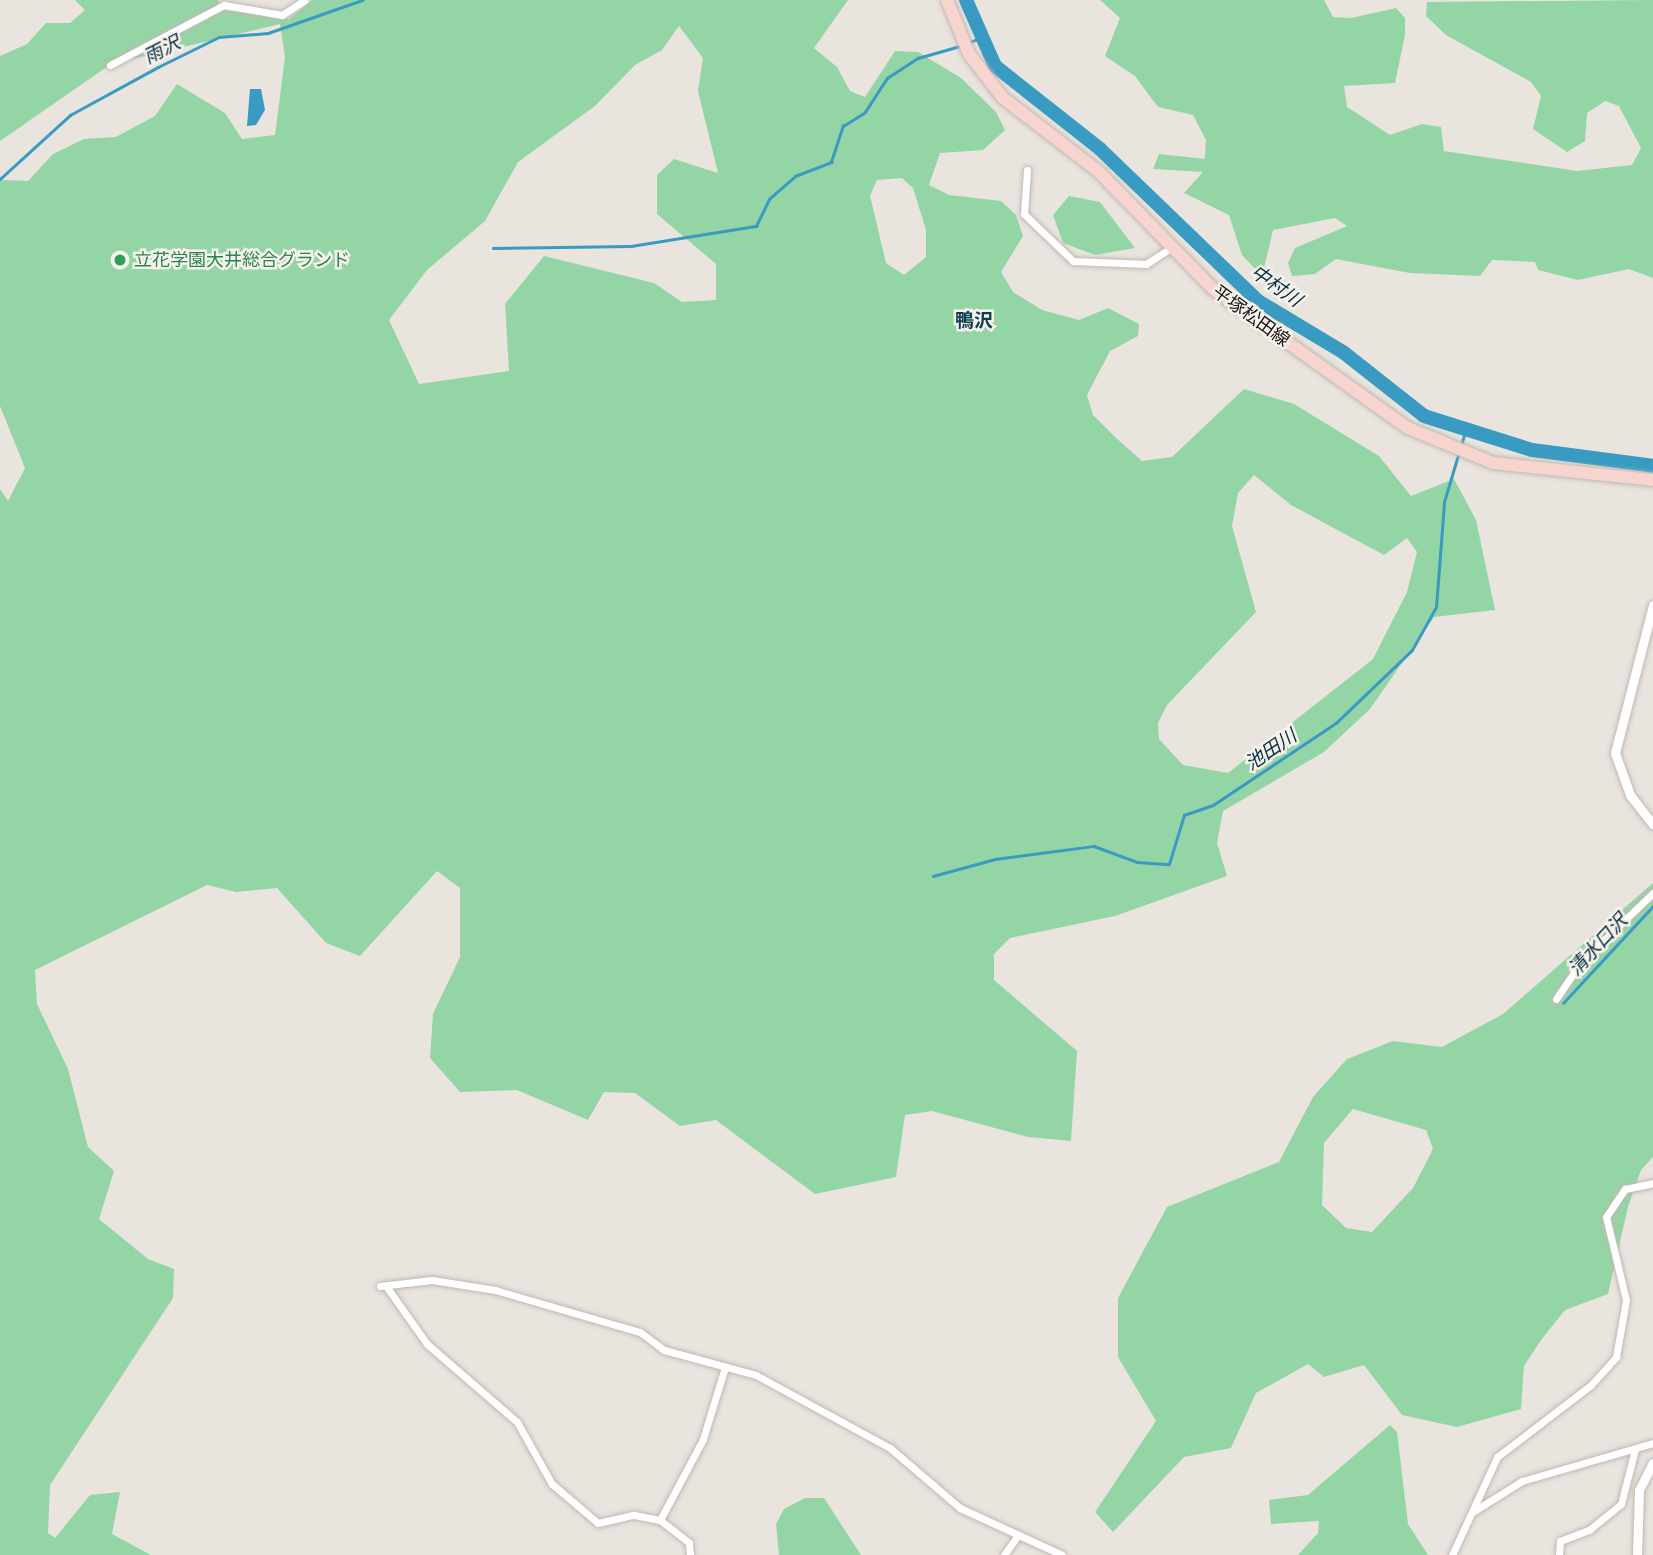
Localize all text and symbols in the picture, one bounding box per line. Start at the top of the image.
water label: 雨沢 [140,31,184,69]
place label: 立花学園大井総合グランド [134,249,350,271]
marker: 立花学園大井総合グランド [112,252,128,268]
water label: 中村川 [1246,260,1306,312]
street label: 平塚松田線 [1208,281,1294,351]
district label: 鴨沢 [955,310,993,332]
water label: 池田川 [1241,725,1301,775]
water label: 清水口沢 [1564,909,1632,981]

